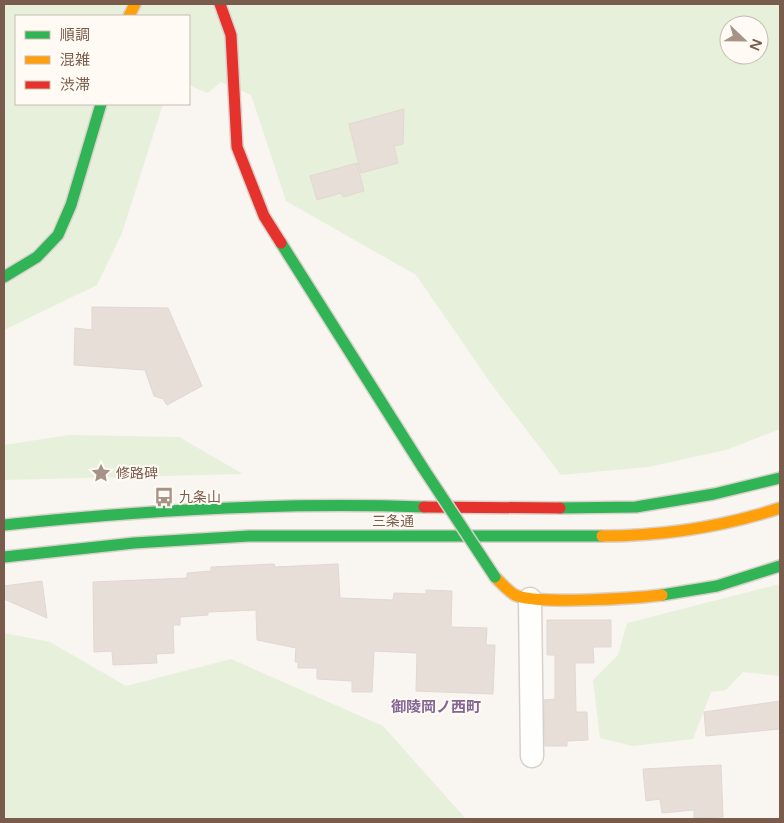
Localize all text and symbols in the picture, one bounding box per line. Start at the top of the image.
legend [15,15,190,105]
north arrow [719,15,769,65]
text: 順調 [60,26,90,44]
text: N [746,36,766,53]
text: 混雑 [60,51,90,69]
text: 渋滞 [60,76,90,94]
place icon: 修路碑 [90,462,112,484]
place label: 修路碑 [116,465,158,482]
bus stop icon: 九条山 [153,486,175,508]
place label: 九条山 [179,489,221,506]
street label: 三条通 [372,513,414,530]
district label: 御陵岡ノ西町 [391,698,481,716]

